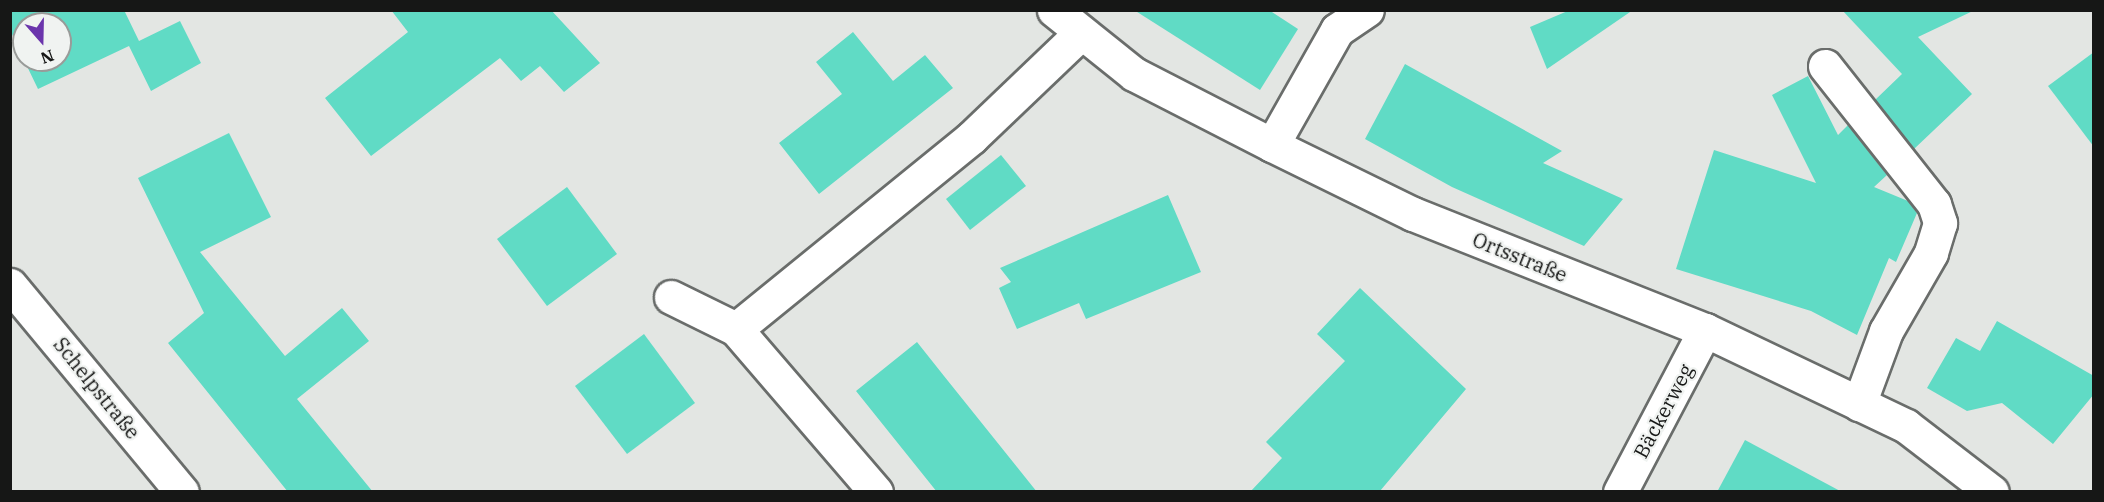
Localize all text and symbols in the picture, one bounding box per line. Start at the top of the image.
north arrow [12,12,72,72]
text: N [38,45,57,69]
street label: Ortsstraße [1469,227,1571,287]
street label: Schelpstraße [49,332,145,444]
street label: Bäckerweg [1628,360,1698,462]

